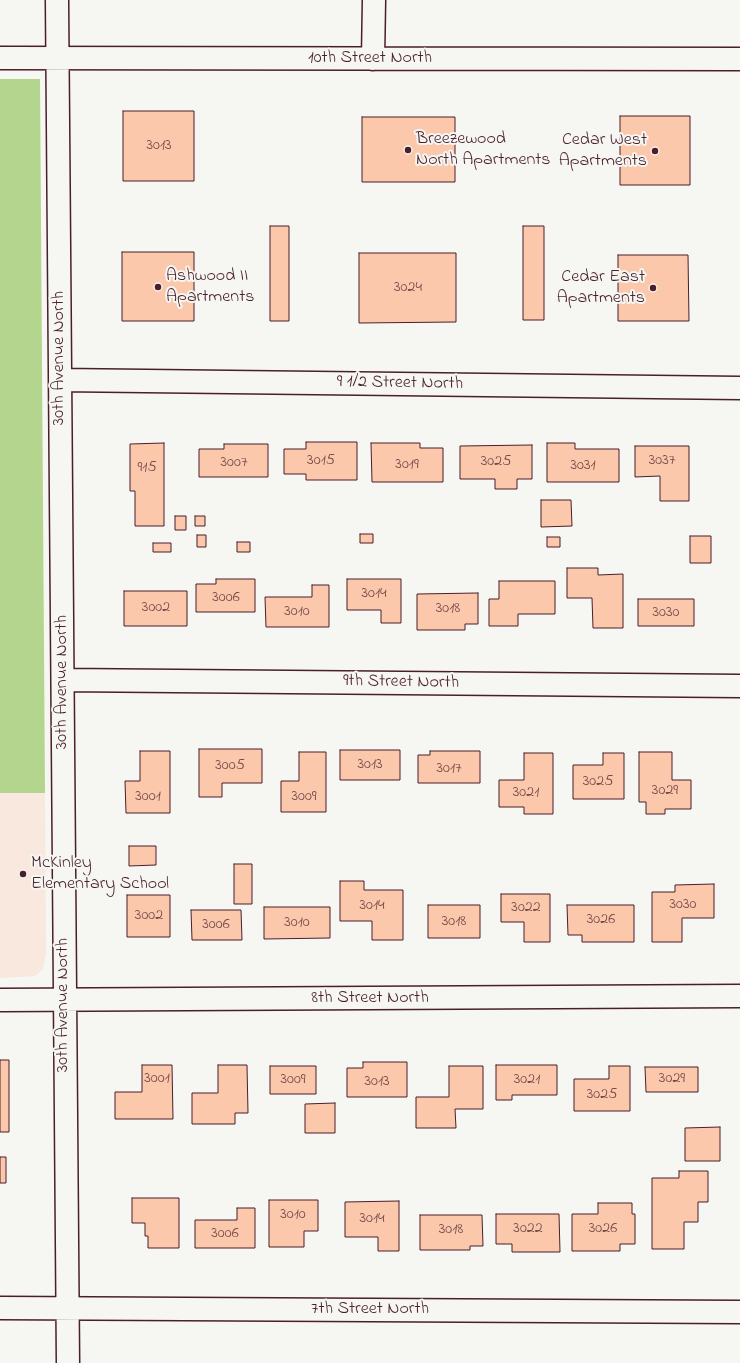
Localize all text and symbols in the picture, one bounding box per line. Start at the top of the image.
street label: 10th Street North [308,48,432,70]
place label: Breezewood North Apartments [416,129,551,172]
place label: Cedar West Apartments [559,130,647,172]
house number: 3013 [146,136,172,156]
marker: Breezewood North Apartments [403,145,413,155]
marker: Cedar West Apartments [650,146,660,156]
place label: Ashwood II Apartments [166,266,254,308]
place label: Cedar East Apartments [557,267,645,310]
house number: 3024 [394,278,422,298]
marker: Ashwood II Apartments [153,282,163,292]
marker: Cedar East Apartments [648,283,658,293]
street label: 30th Avenue North [49,291,71,425]
street label: 9 1/2 Street North [337,372,463,396]
house number: 3015 [307,451,335,471]
house number: 3037 [649,451,675,471]
house number: 3025 [481,452,511,472]
house number: 3007 [220,453,248,473]
house number: 3019 [395,455,419,475]
house number: 3031 [570,456,596,476]
house number: 915 [137,458,157,478]
house number: 3014 [361,584,387,604]
house number: 3006 [212,588,240,608]
house number: 3002 [142,598,170,618]
house number: 3018 [436,599,460,619]
house number: 3010 [284,602,310,622]
house number: 3030 [652,603,680,623]
street label: 30th Avenue North [52,615,74,749]
street label: 9th Street North [343,671,459,695]
house number: 3013 [357,755,383,775]
house number: 3005 [215,756,245,776]
house number: 3017 [436,759,462,779]
house number: 3025 [583,772,613,792]
house number: 3029 [652,781,678,801]
house number: 3021 [513,783,539,803]
house number: 3001 [135,787,161,807]
house number: 3009 [291,787,317,807]
place label: McKinley Elementary School [31,853,169,896]
marker: McKinley Elementary School [18,869,28,879]
house number: 3030 [669,895,697,915]
house number: 3014 [359,896,385,916]
house number: 3022 [511,898,541,918]
house number: 3002 [135,906,163,926]
house number: 3026 [587,910,615,930]
house number: 3018 [442,912,466,932]
house number: 3010 [284,913,310,933]
house number: 3006 [202,915,230,935]
street label: 30th Avenue North [53,938,75,1072]
street label: 8th Street North [311,988,429,1010]
house number: 3001 [144,1069,170,1089]
house number: 3029 [659,1069,685,1089]
house number: 3009 [280,1070,306,1090]
house number: 3021 [514,1070,540,1090]
house number: 3013 [364,1072,390,1092]
house number: 3025 [587,1085,617,1105]
house number: 3010 [280,1205,306,1225]
house number: 3014 [359,1209,385,1229]
house number: 3022 [513,1219,543,1239]
house number: 3026 [589,1219,617,1239]
house number: 3018 [439,1220,463,1240]
house number: 3006 [211,1224,239,1244]
street label: 7th Street North [311,1299,429,1321]

